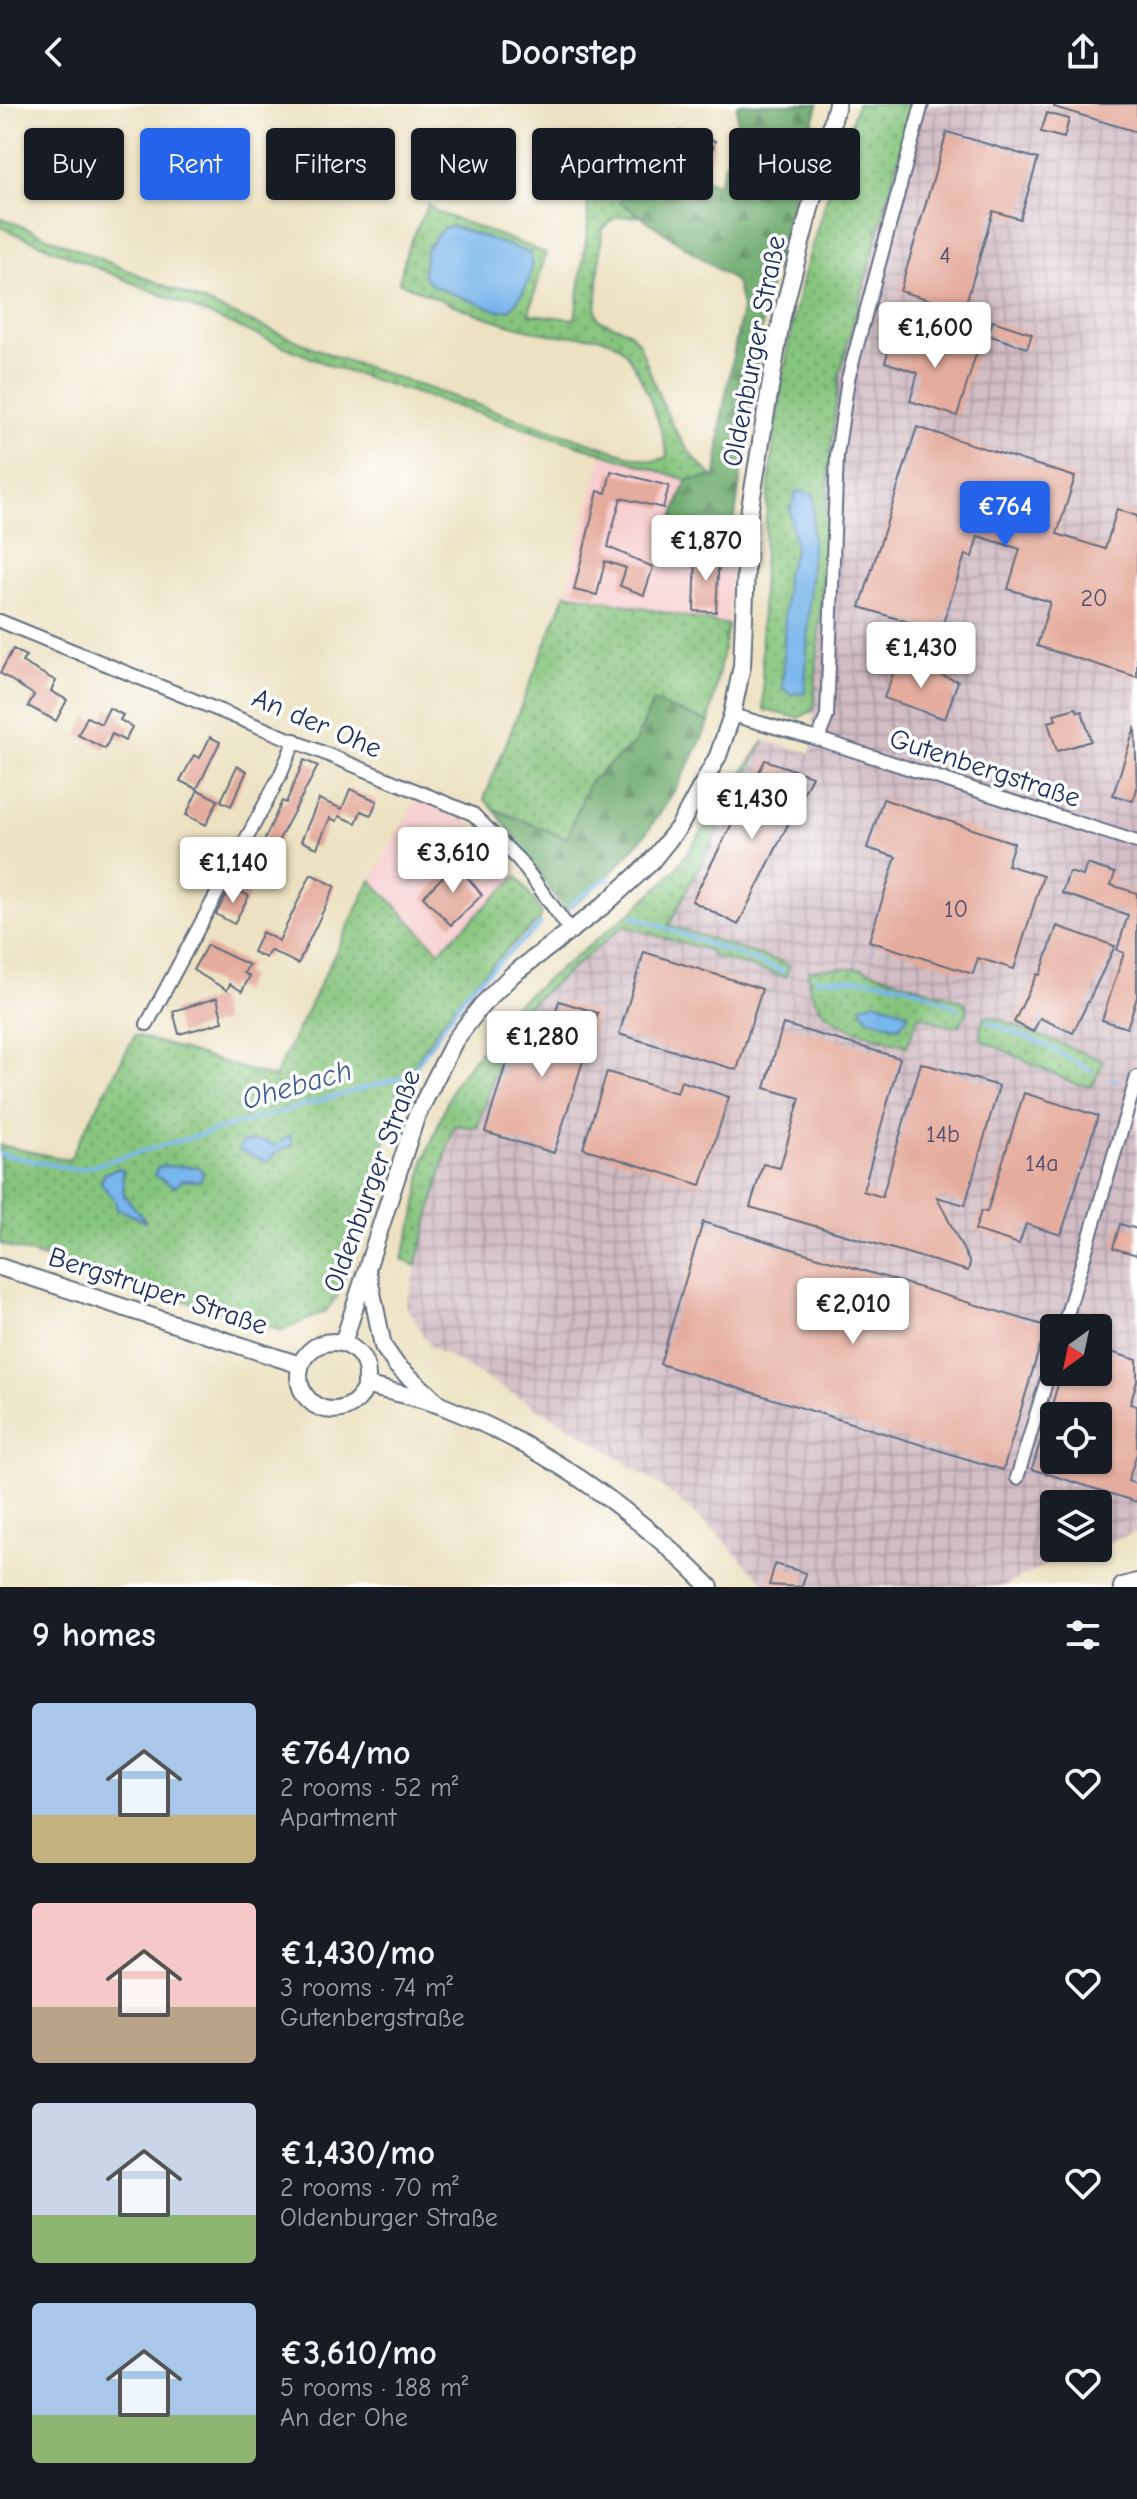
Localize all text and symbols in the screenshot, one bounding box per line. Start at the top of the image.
icon: back [32,30,76,74]
icon: share [1061,30,1105,74]
text: Doorstep [500,32,637,73]
chip: Buy [24,128,124,200]
chip: Rent [140,128,250,200]
chip: Filters [266,128,395,200]
chip: New [411,128,516,200]
chip: Apartment [532,128,713,200]
chip: House [729,128,860,200]
street label: Oldenburger Straße [716,233,792,469]
house number: 4 [939,241,951,269]
pin: €1,600 [870,302,1000,370]
text: €1,600 [897,313,973,343]
pin: €764 [958,481,1052,549]
text: €764 [978,492,1032,522]
pin: €1,870 [641,515,771,583]
text: €1,870 [670,526,742,556]
house number: 20 [1080,584,1108,612]
pin: €1,430 [856,622,986,690]
text: €1,430 [885,633,957,663]
street label: An der Ohe [247,681,387,765]
street label: Gutenbergstraße [886,722,1084,814]
pin: €1,430 [687,773,817,841]
text: €1,430 [716,784,788,814]
pin: €3,610 [388,827,518,895]
pin: €1,140 [168,837,298,905]
text: €3,610 [416,838,490,868]
text: €1,140 [198,848,268,878]
house number: 10 [944,895,968,923]
pin: €1,280 [477,1011,607,1079]
text: €1,280 [505,1022,579,1052]
water label: Ohebach [238,1053,356,1117]
street label: Oldenburger Straße [317,1065,427,1297]
house number: 14b [926,1120,960,1148]
house number: 14a [1025,1149,1059,1177]
street label: Bergstruper Straße [45,1241,271,1341]
pin: €2,010 [788,1278,918,1346]
text: €2,010 [815,1289,891,1319]
north arrow [1040,1314,1112,1386]
map controls [1040,1314,1112,1562]
button: locate [1040,1402,1112,1474]
button: layers [1040,1490,1112,1562]
icon: filters [1061,1613,1105,1657]
text: 9 homes [32,1615,156,1655]
text: €764/mo [280,1733,411,1773]
icon: home [96,1735,192,1831]
icon: heart [1061,1761,1105,1805]
text: 2 rooms · 52 m² [280,1773,458,1803]
text: Apartment [280,1803,396,1833]
text: €1,430/mo [280,1933,435,1973]
icon: home [96,1935,192,2031]
icon: heart [1061,1961,1105,2005]
text: 3 rooms · 74 m² [280,1973,453,2003]
text: Gutenbergstraße [280,2003,464,2033]
text: €1,430/mo [280,2133,435,2173]
icon: home [96,2135,192,2231]
icon: heart [1061,2161,1105,2205]
text: 2 rooms · 70 m² [280,2173,459,2203]
text: Oldenburger Straße [280,2203,498,2233]
text: €3,610/mo [280,2333,437,2373]
icon: home [96,2335,192,2431]
icon: heart [1061,2361,1105,2405]
text: 5 rooms · 188 m² [280,2373,468,2403]
text: An der Ohe [280,2403,408,2433]

